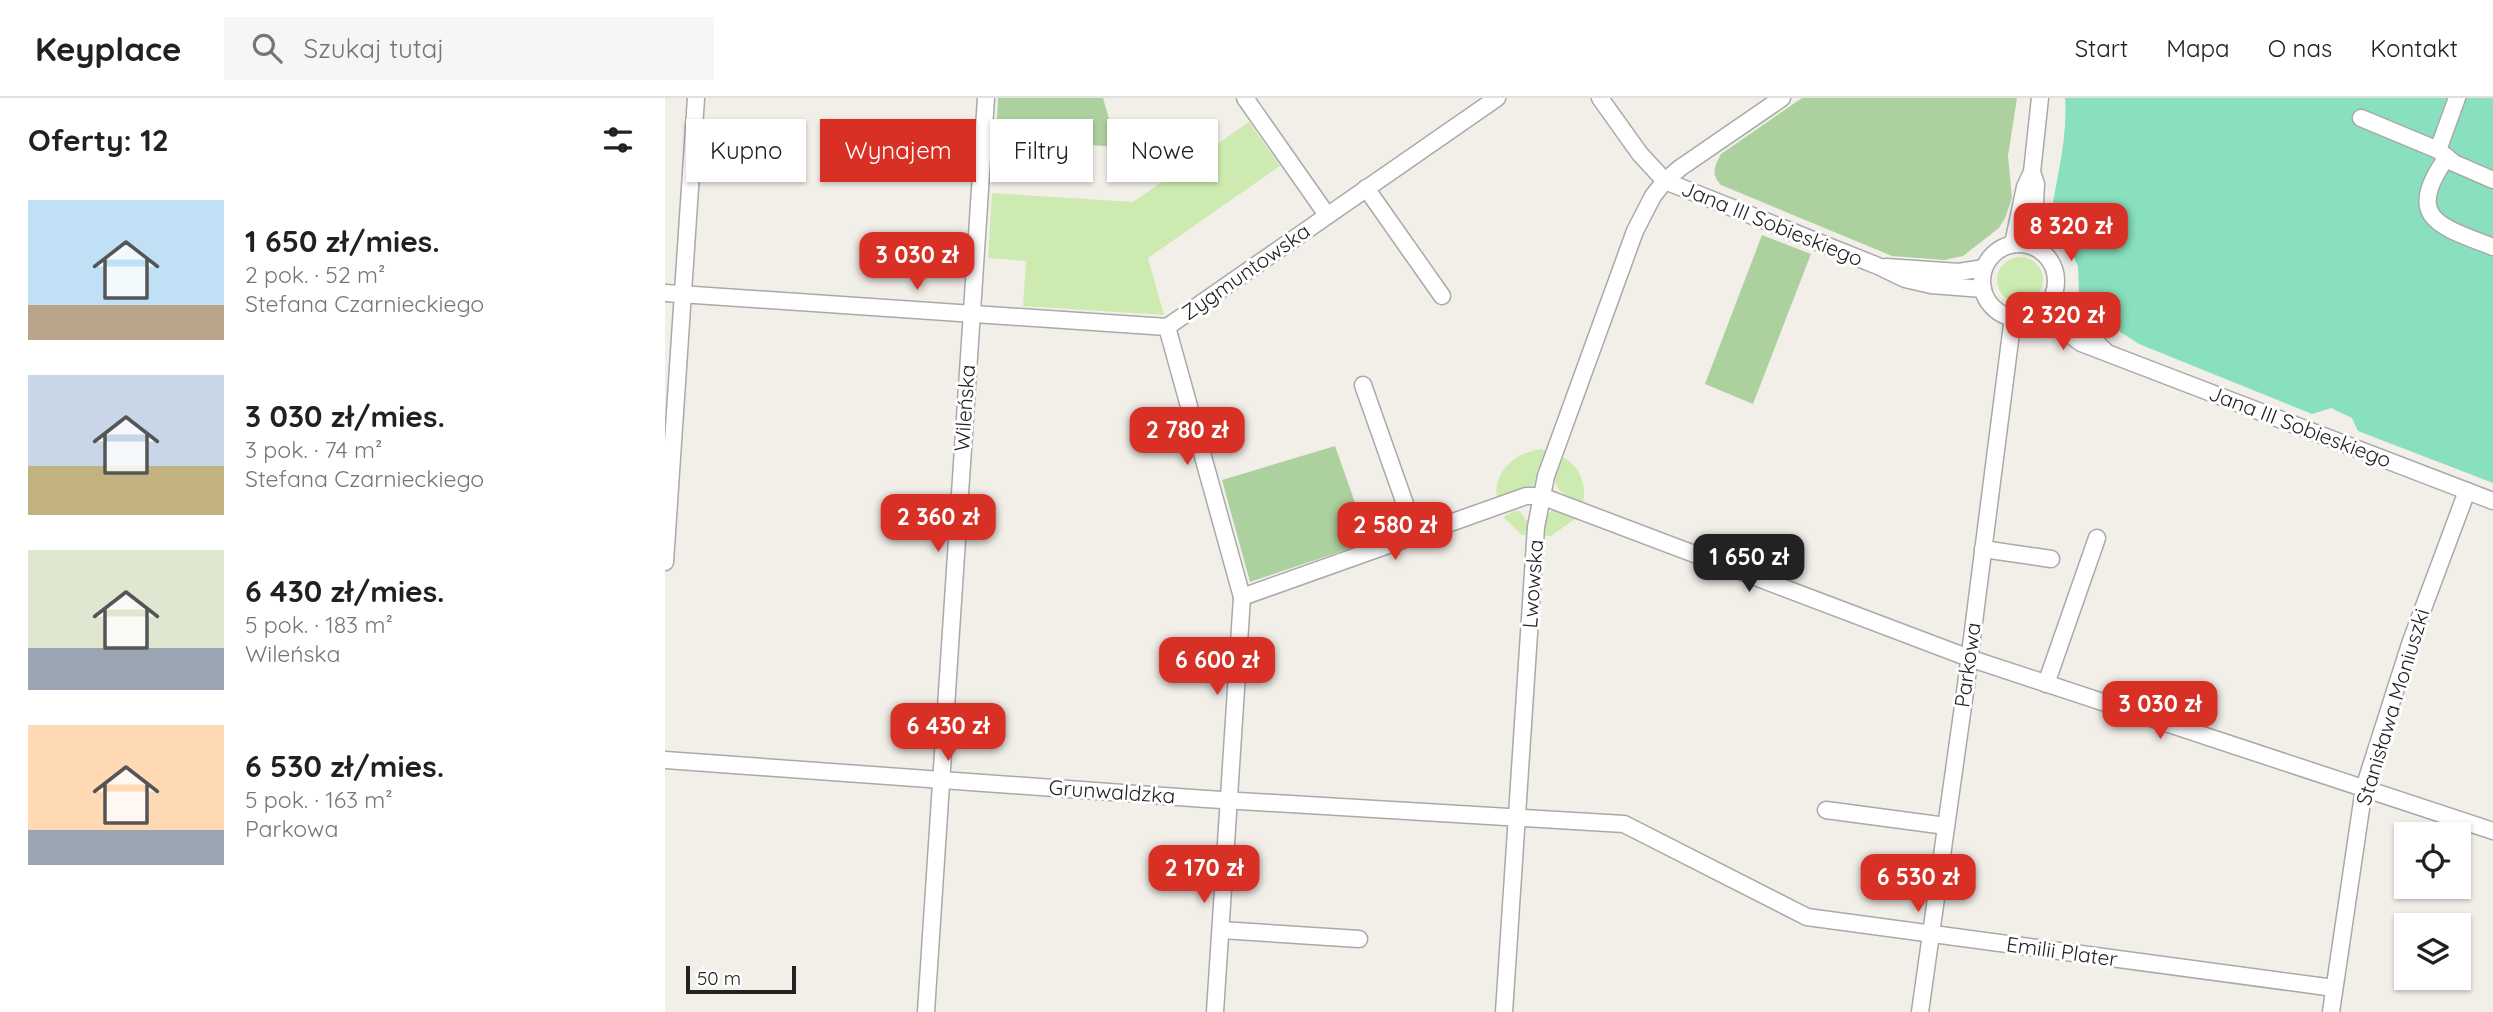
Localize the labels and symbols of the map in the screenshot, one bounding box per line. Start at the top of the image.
street label: Jana III Sobieskiego [1678,175,1867,271]
pin: 8 320 zł [1999,204,2143,263]
street label: Zygmuntowska [1176,217,1315,325]
pin: 3 030 zł [845,232,989,292]
pin: 2 320 zł [1991,292,2135,352]
street label: Wileńska [948,364,980,452]
street label: Jana III Sobieskiego [2206,379,2395,473]
pin: 2 780 zł [1115,408,1259,467]
pin: 2 360 zł [866,494,1010,554]
pin: 2 580 zł [1323,503,1467,562]
pin: 1 650 zł [1677,534,1821,594]
street label: Lwowska [1516,539,1548,629]
street label: Stanisława Moniuszki [2350,605,2434,808]
street label: Parkowa [1948,621,1986,709]
pin: 6 600 zł [1145,638,1289,697]
pin: 3 030 zł [2088,682,2232,741]
pin: 6 430 zł [876,704,1020,763]
street label: Grunwaldzka [1048,774,1176,808]
pin: 2 170 zł [1132,846,1276,905]
pin: 6 530 zł [1846,854,1990,914]
street label: Emilii Plater [2005,930,2119,972]
scale bar [686,963,796,995]

